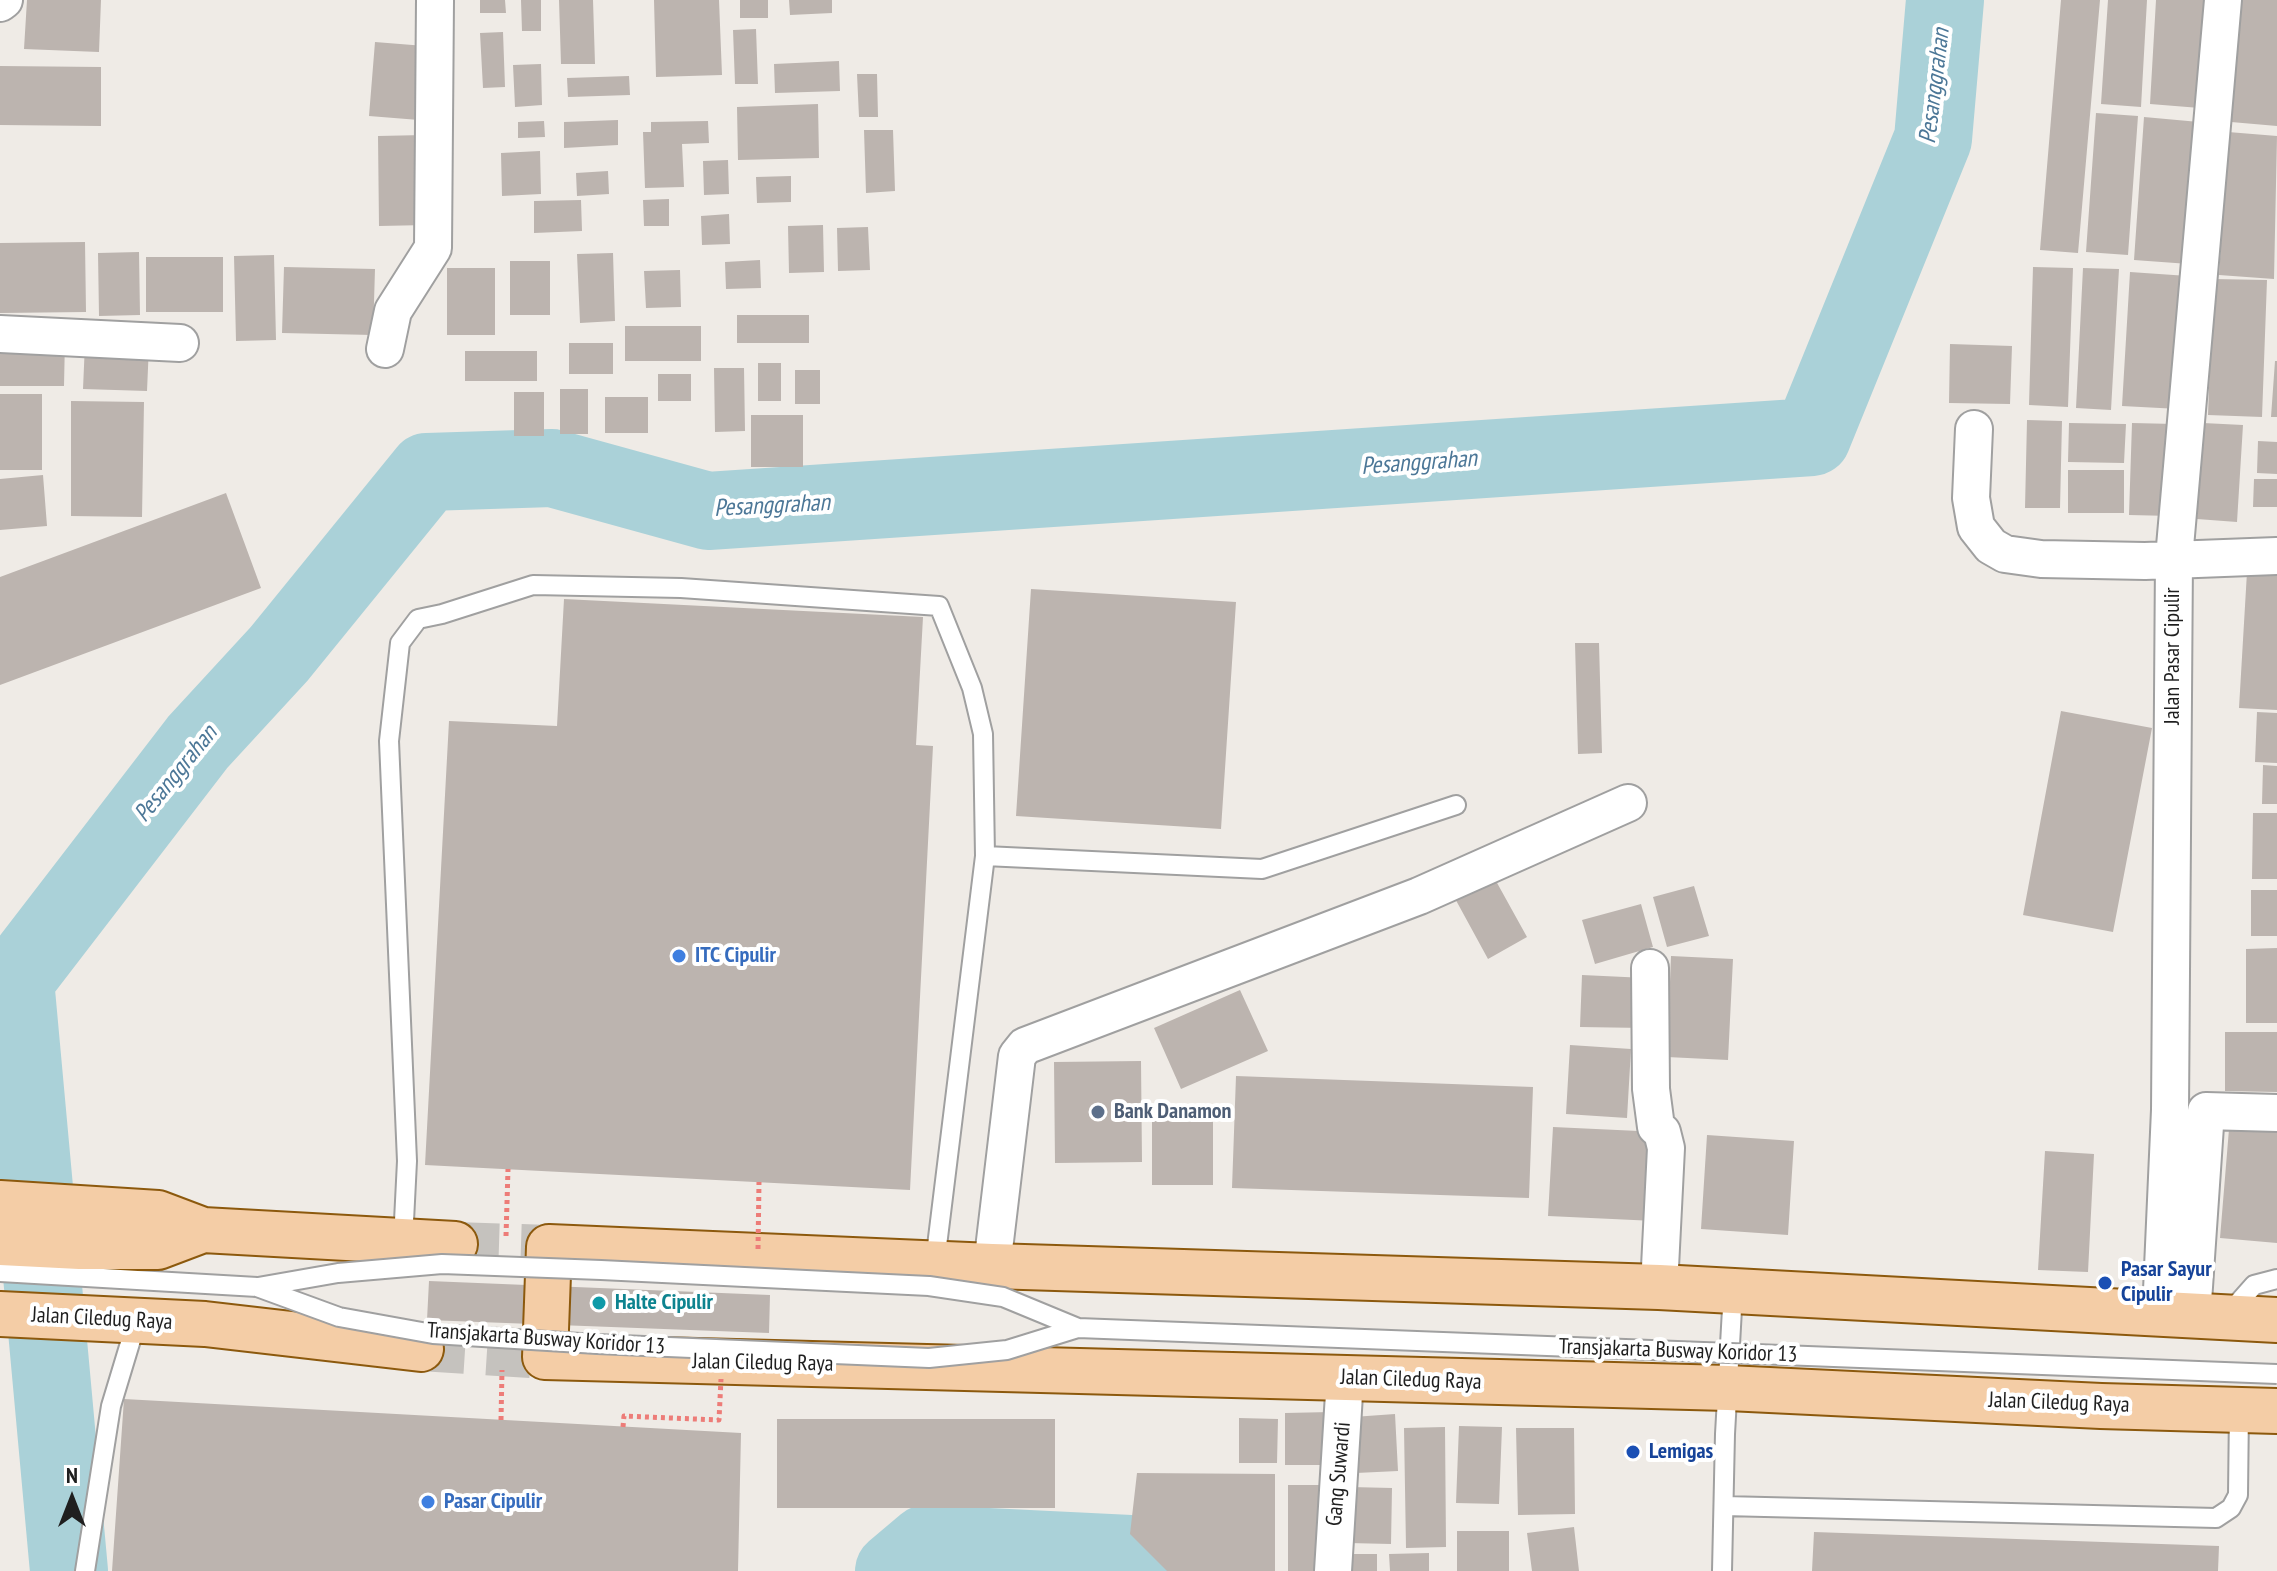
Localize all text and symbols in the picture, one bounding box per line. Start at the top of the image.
water label: Pesanggrahan [1914,27,1956,145]
water label: Pesanggrahan [1360,445,1478,481]
water label: Pesanggrahan [713,489,831,523]
street label: Jalan Pasar Cipulir [2160,587,2186,725]
water label: Pesanggrahan [128,720,224,828]
place label: ITC Cipulir [695,943,776,969]
marker: ITC Cipulir [670,947,688,965]
place label: Bank Danamon [1114,1099,1231,1125]
marker: Bank Danamon [1089,1103,1107,1121]
place label: Pasar Sayur Cipulir [2121,1257,2212,1308]
marker: Pasar Sayur Cipulir [2096,1274,2114,1292]
place label: Halte Cipulir [615,1290,713,1316]
marker: Halte Cipulir [590,1294,608,1312]
street label: Jalan Ciledug Raya [31,1302,173,1336]
street label: Transjakarta Busway Koridor 13 [426,1318,666,1360]
street label: Transjakarta Busway Koridor 13 [1558,1334,1798,1368]
street label: Jalan Ciledug Raya [692,1349,834,1377]
street label: Jalan Ciledug Raya [1340,1364,1482,1396]
street label: Jalan Ciledug Raya [1988,1387,2130,1419]
street label: Gang Suwardi [1321,1421,1357,1527]
place label: Lemigas [1649,1439,1713,1465]
marker: Lemigas [1624,1443,1642,1461]
north arrow [32,1459,112,1539]
text: N [66,1461,78,1489]
place label: Pasar Cipulir [444,1489,542,1515]
marker: Pasar Cipulir [419,1493,437,1511]

